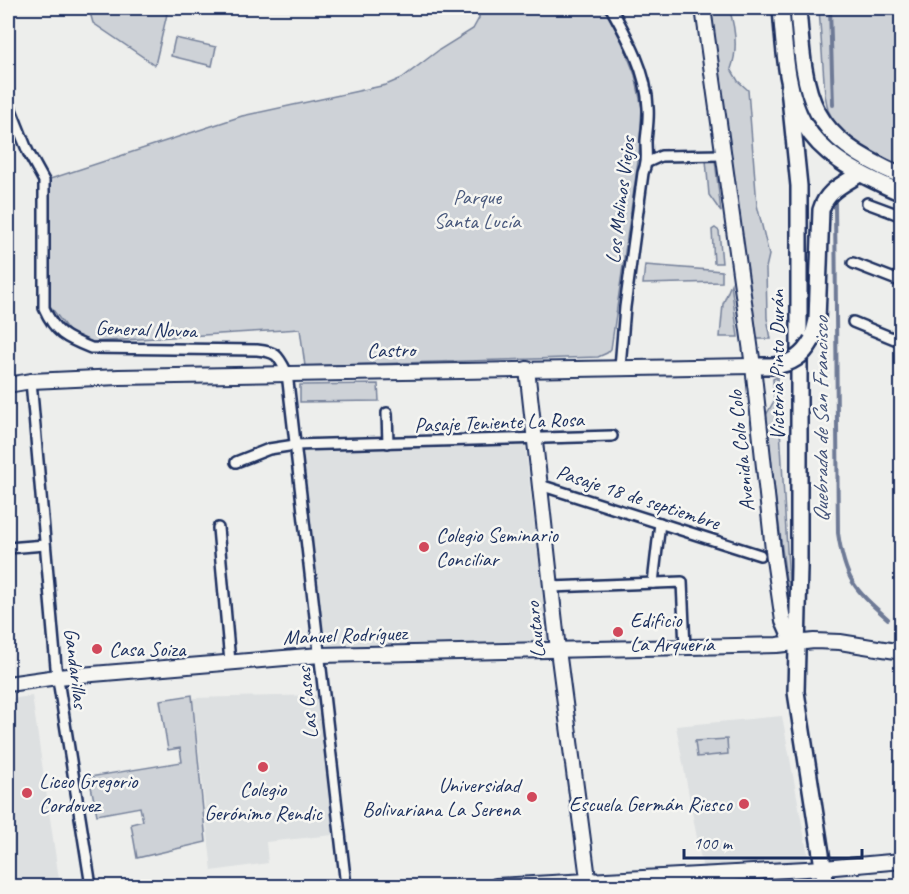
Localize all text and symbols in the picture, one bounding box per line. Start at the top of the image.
street label: Los Molinos Viejos [599,133,641,265]
park label: Parque Santa Lucía [434,184,522,234]
street label: Victoria Pinto Durán [764,289,790,440]
street label: General Novoa [95,314,199,344]
water label: Quebrada de San Francisco [807,314,835,522]
street label: Castro [367,337,418,363]
street label: Avenida Colo Colo [722,388,760,513]
street label: Pasaje Teniente La Rosa [414,406,586,438]
street label: Pasaje 18 de septiembre [553,458,724,536]
place label: Colegio Seminario Conciliar [436,522,559,572]
marker: Colegio Seminario Conciliar [417,540,431,554]
street label: Lautaro [519,599,551,659]
place label: Edificio La Arquería [630,607,716,657]
street label: Manuel Rodríguez [283,620,410,650]
marker: Edificio La Arquería [611,625,625,639]
street label: Gandarillas [58,626,94,711]
place label: Casa Soiza [109,636,187,662]
marker: Casa Soiza [90,642,104,656]
street label: Las Casas [290,664,324,740]
marker: Colegio Gerónimo Rendic [256,760,270,774]
place label: Liceo Gregorio Cordovez [39,768,139,818]
place label: Universidad Bolivariana La Serena [362,772,523,822]
place label: Colegio Gerónimo Rendic [204,776,323,826]
marker: Liceo Gregorio Cordovez [20,786,34,800]
marker: Universidad Bolivariana La Serena [525,790,539,804]
place label: Escuela Germán Riesco [569,791,734,817]
marker: Escuela Germán Riesco [737,797,751,811]
scale bar [684,822,862,860]
text: 100 m [693,832,734,854]

